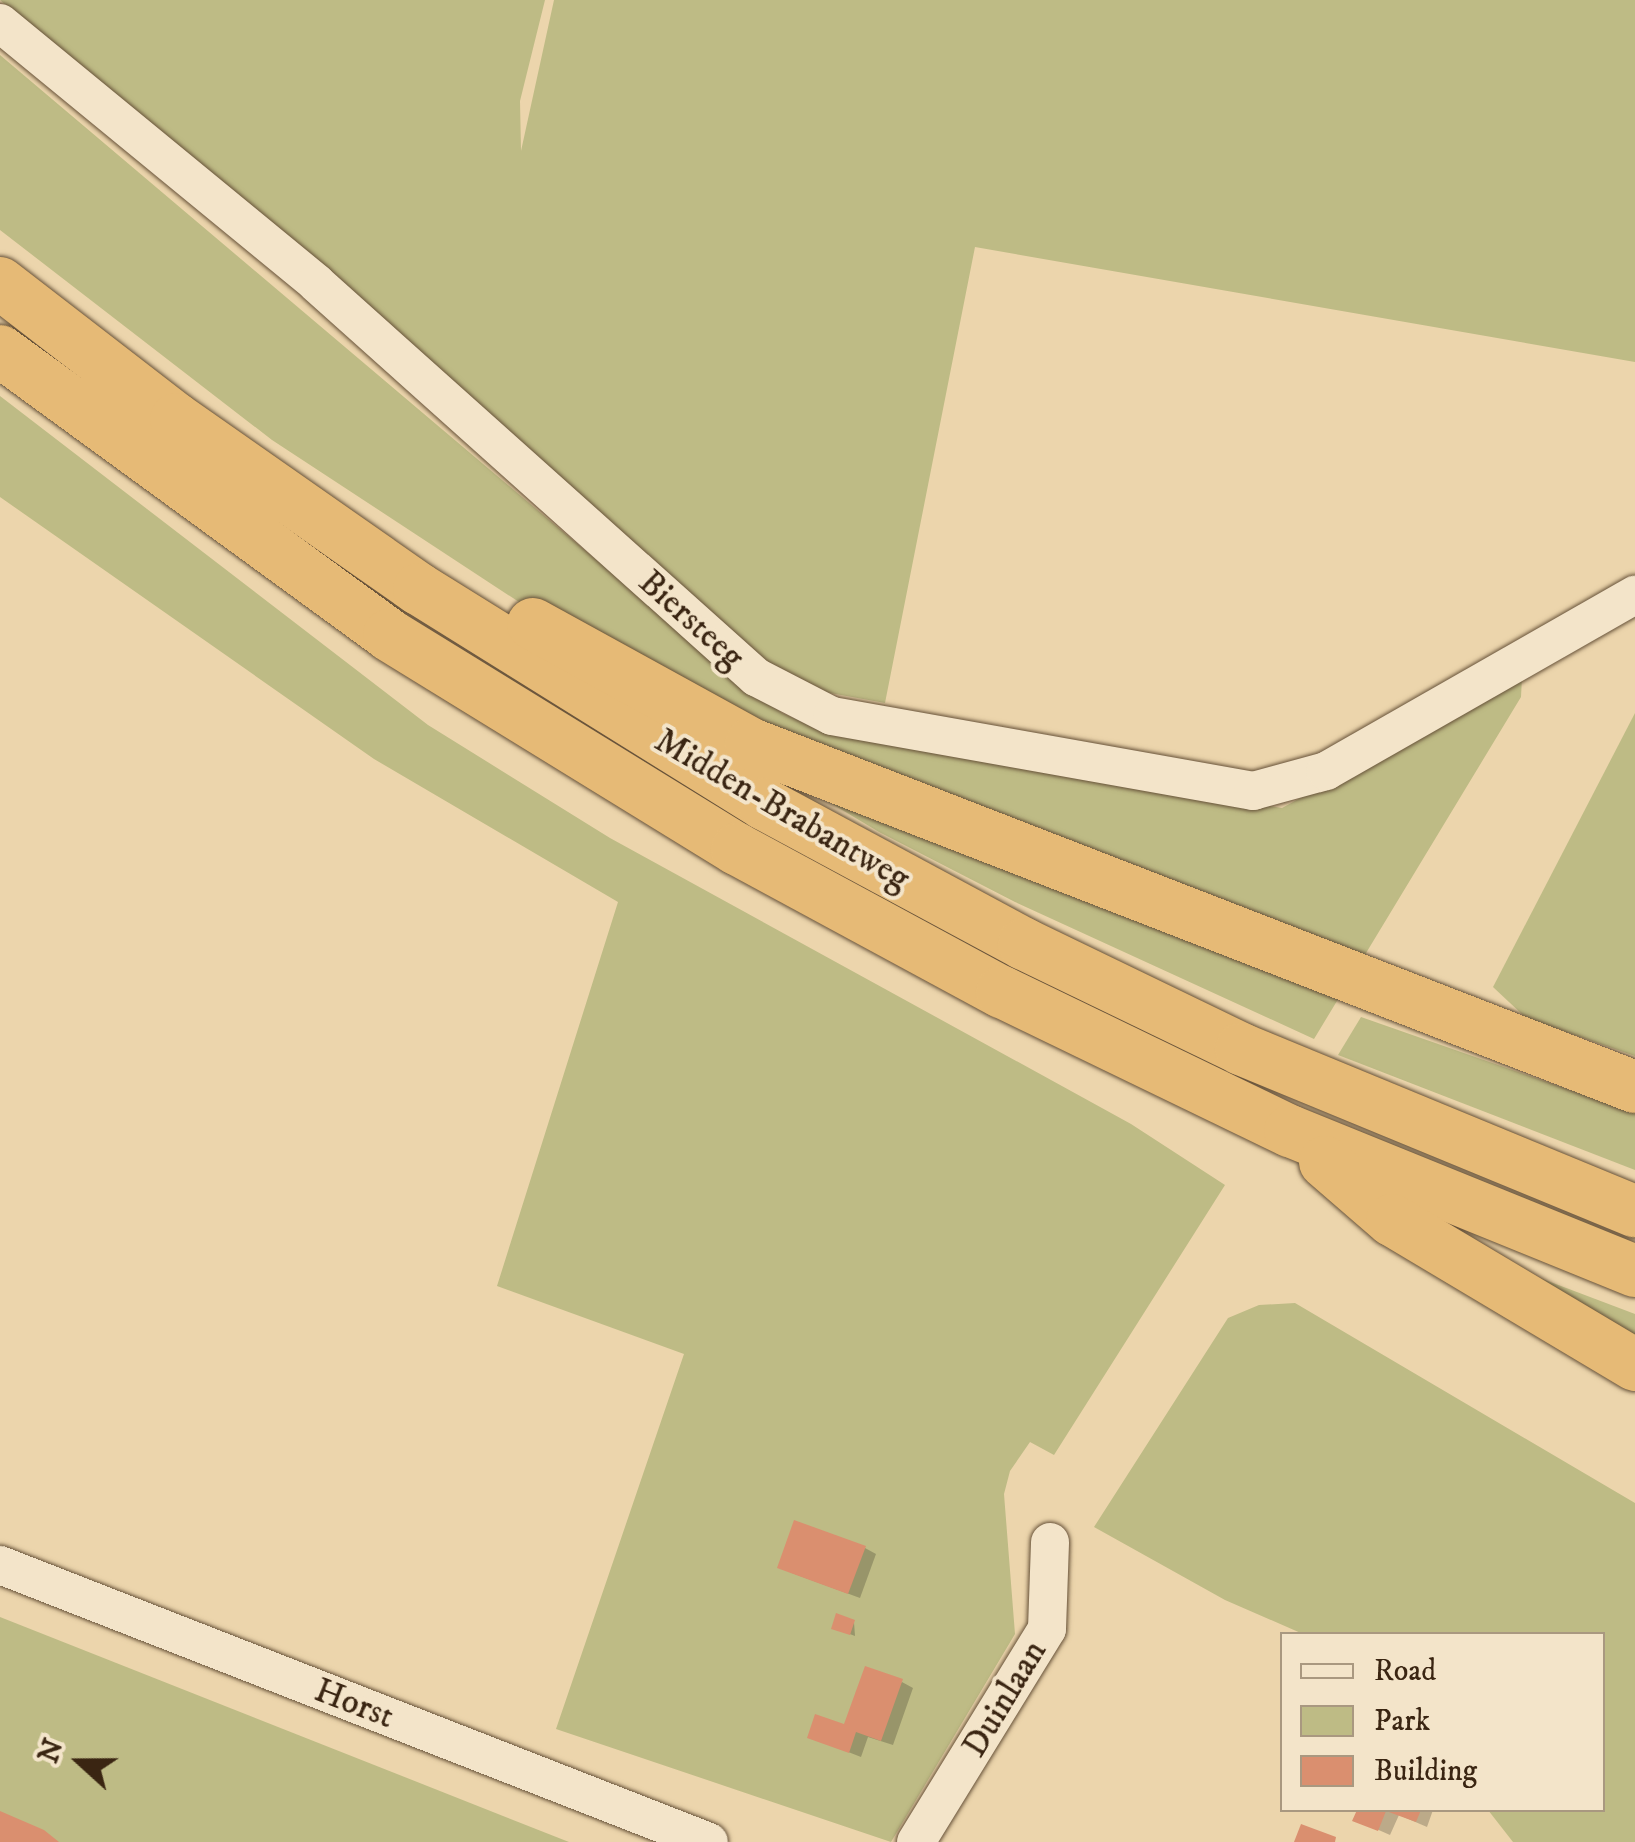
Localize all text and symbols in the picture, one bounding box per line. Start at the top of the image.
street label: Biersteeg [630,562,752,678]
street label: Midden-Brabantweg [647,720,917,900]
legend [1280,1632,1605,1812]
street label: Duinlaan [954,1633,1056,1765]
text: Road [1374,1653,1436,1690]
street label: Horst [308,1670,400,1738]
text: Park [1374,1703,1430,1740]
north arrow [30,1712,130,1812]
text: N [31,1734,72,1768]
text: Building [1374,1753,1477,1790]

